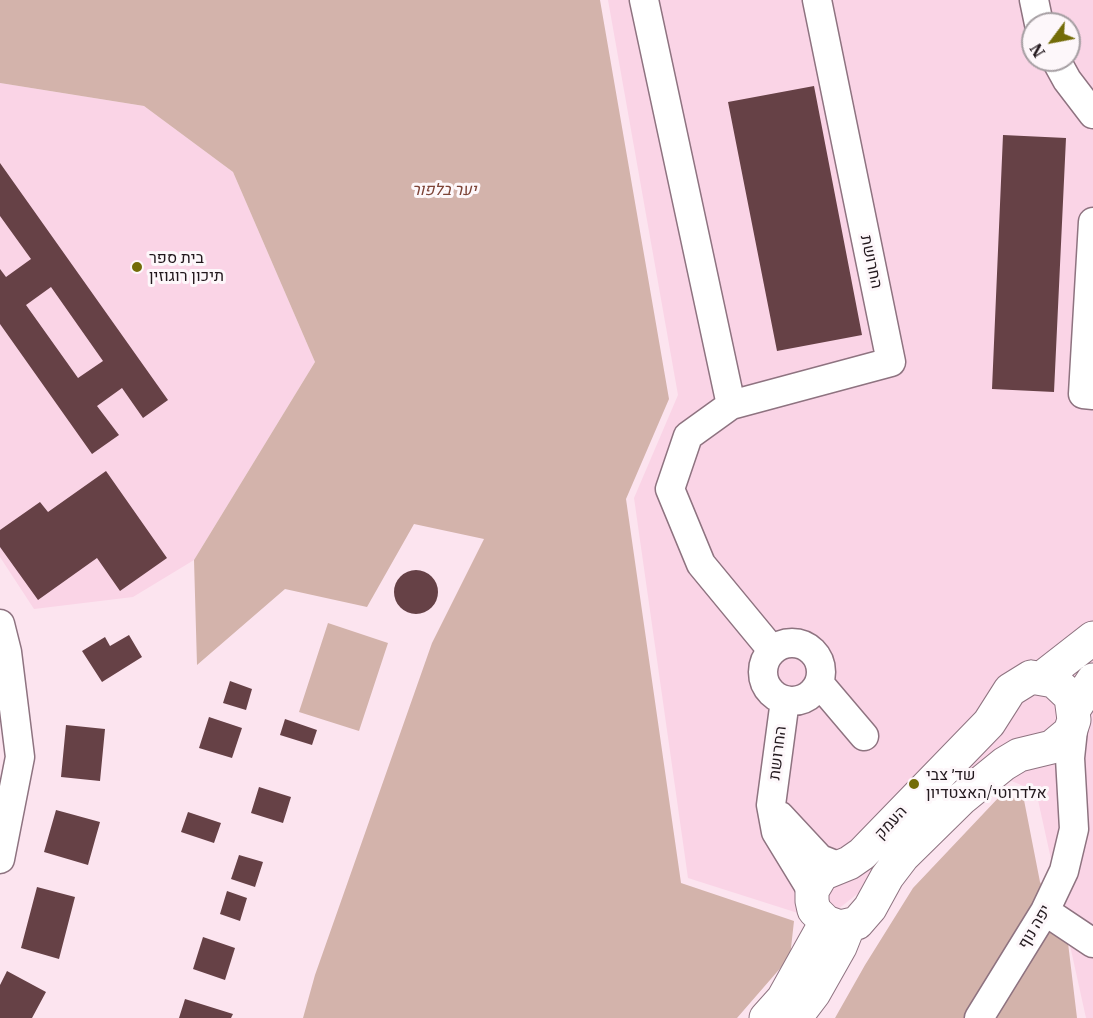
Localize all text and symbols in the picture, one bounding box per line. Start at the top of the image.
north arrow [1021,12,1081,72]
text: N [1026,40,1049,61]
park label: יער בלפור [412,180,476,200]
street label: החרושת [856,233,886,291]
place label: בית ספר תיכון רוגוזין [149,248,224,286]
marker: בית ספר תיכון רוגוזין [130,260,144,274]
street label: החרושת [765,725,791,781]
place label: שד׳ צבי אלדרוטי/האצטדיון [926,765,1047,803]
marker: שד׳ צבי אלדרוטי/האצטדיון [907,777,921,791]
street label: העמק [871,802,911,844]
street label: יפה נוף [1014,901,1056,953]

